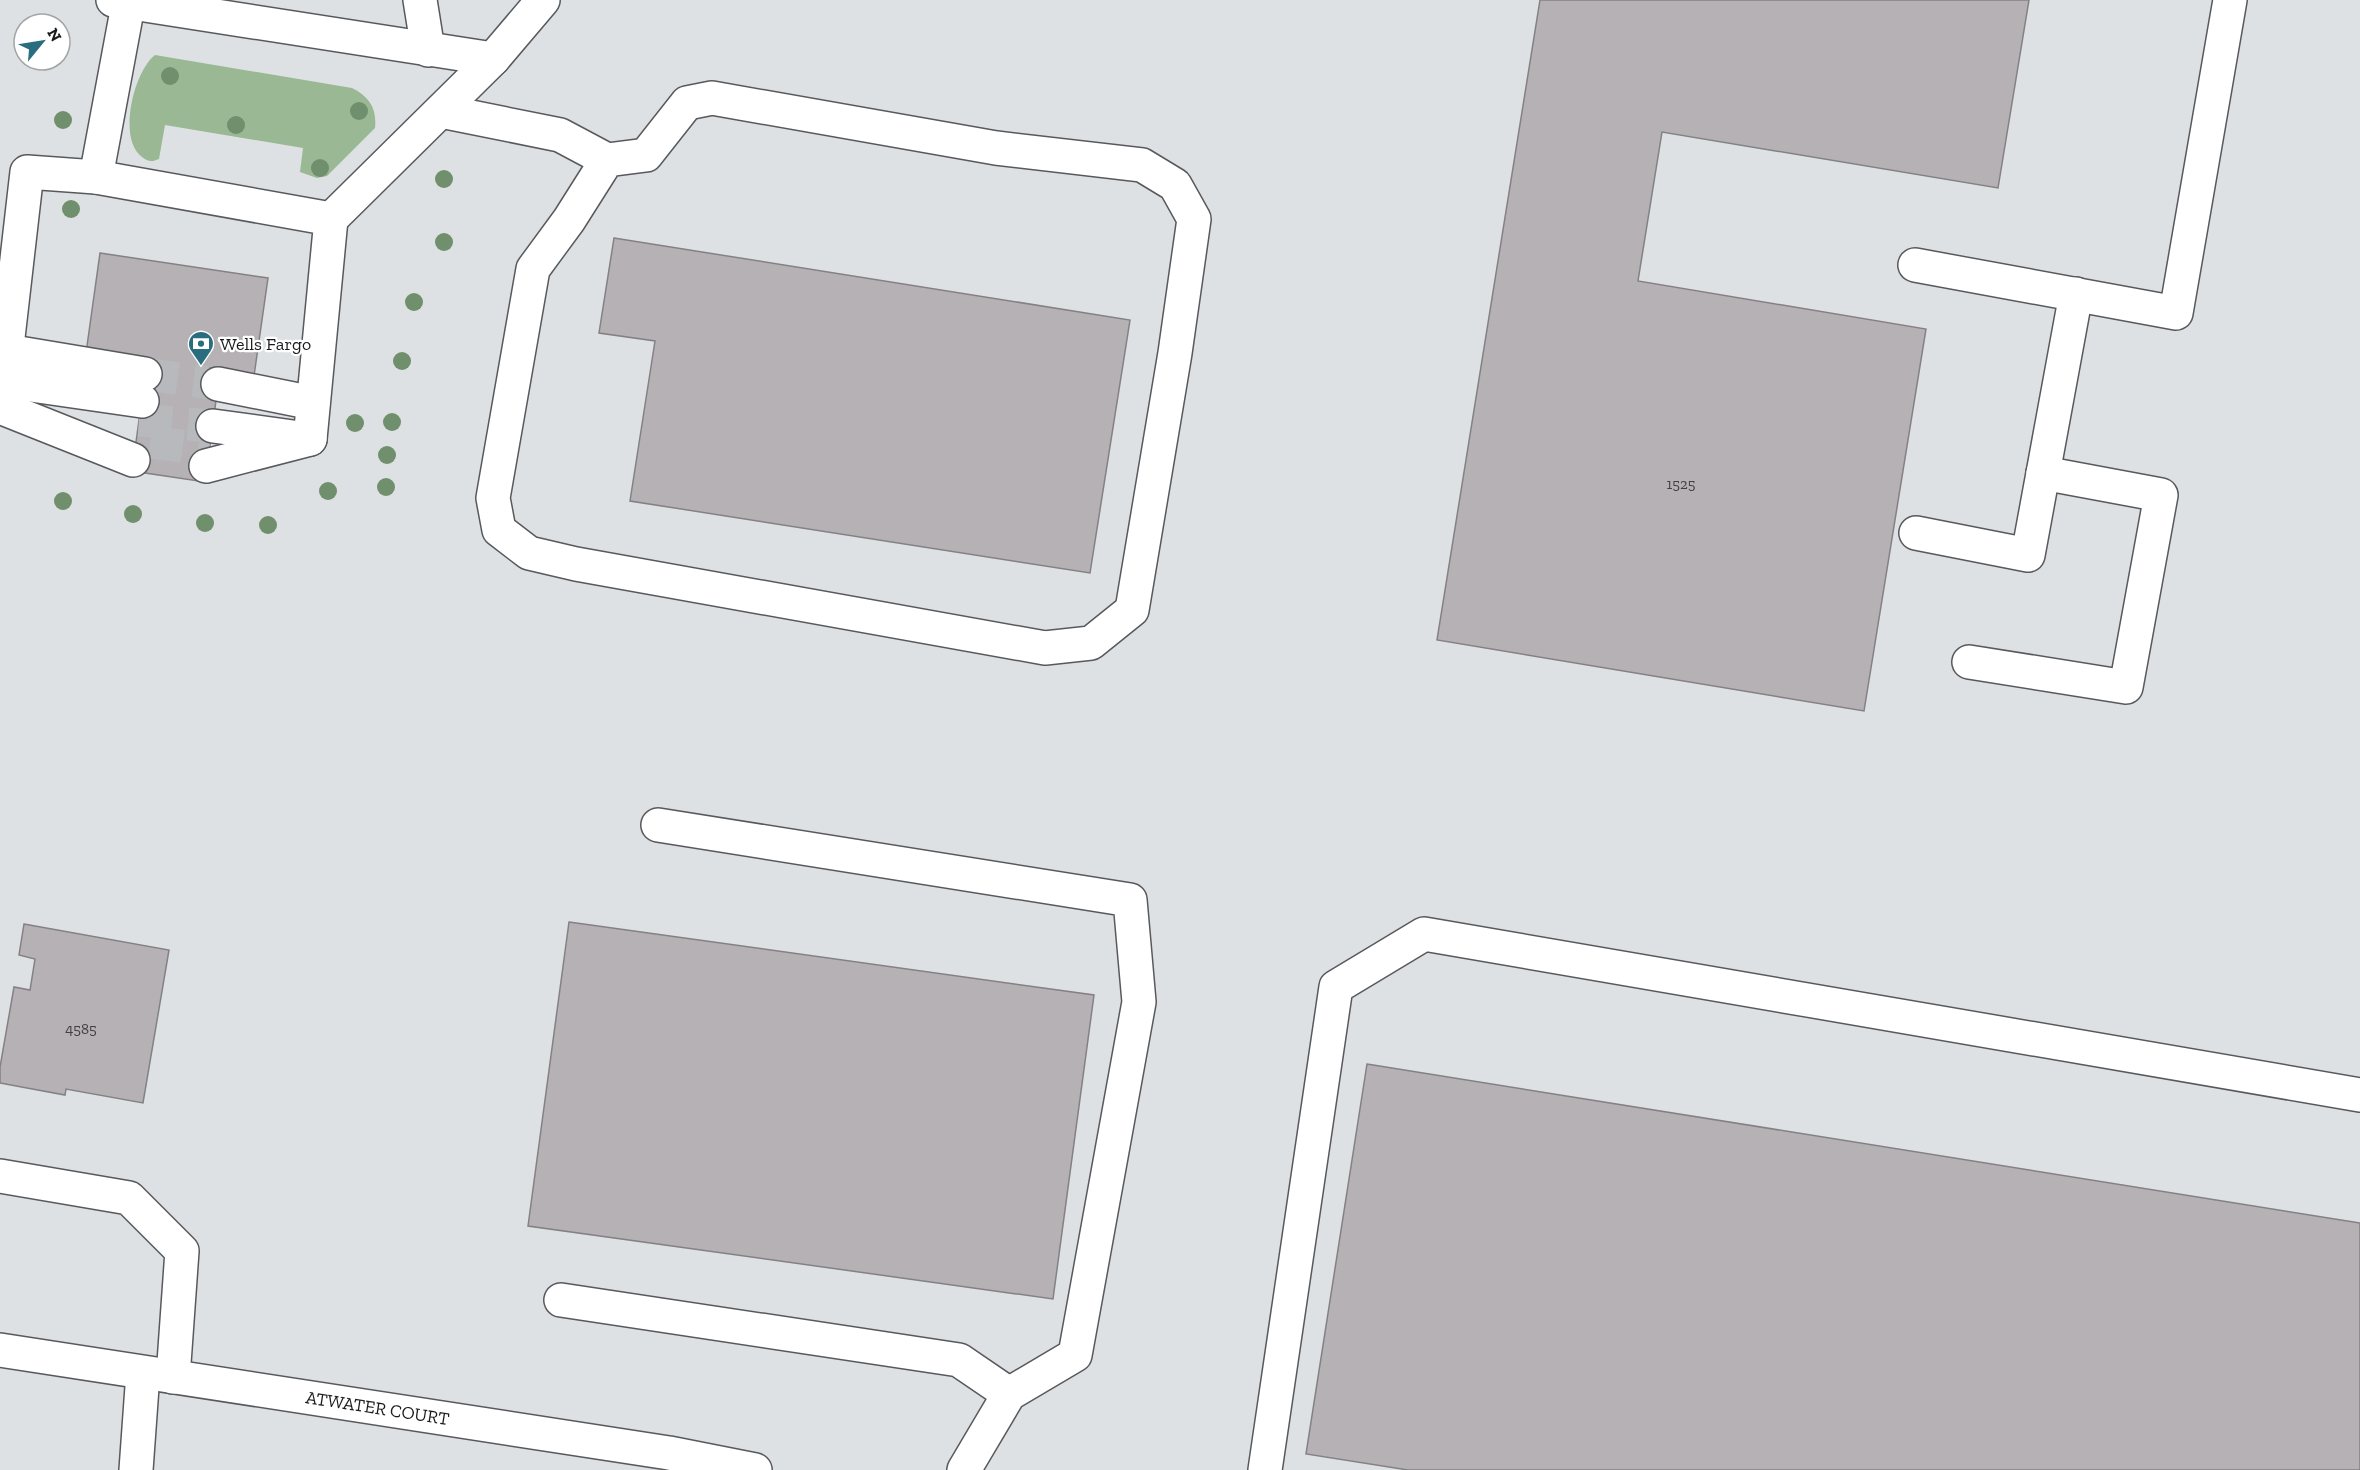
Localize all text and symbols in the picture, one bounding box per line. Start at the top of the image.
north arrow [12,12,72,72]
text: N [43,25,66,45]
bank icon: Wells Fargo [186,329,216,367]
place label: Wells Fargo [220,333,311,355]
house number: 1525 [1667,475,1696,493]
house number: 4585 [65,1020,97,1038]
street label: ATWATER COURT [304,1386,451,1430]

